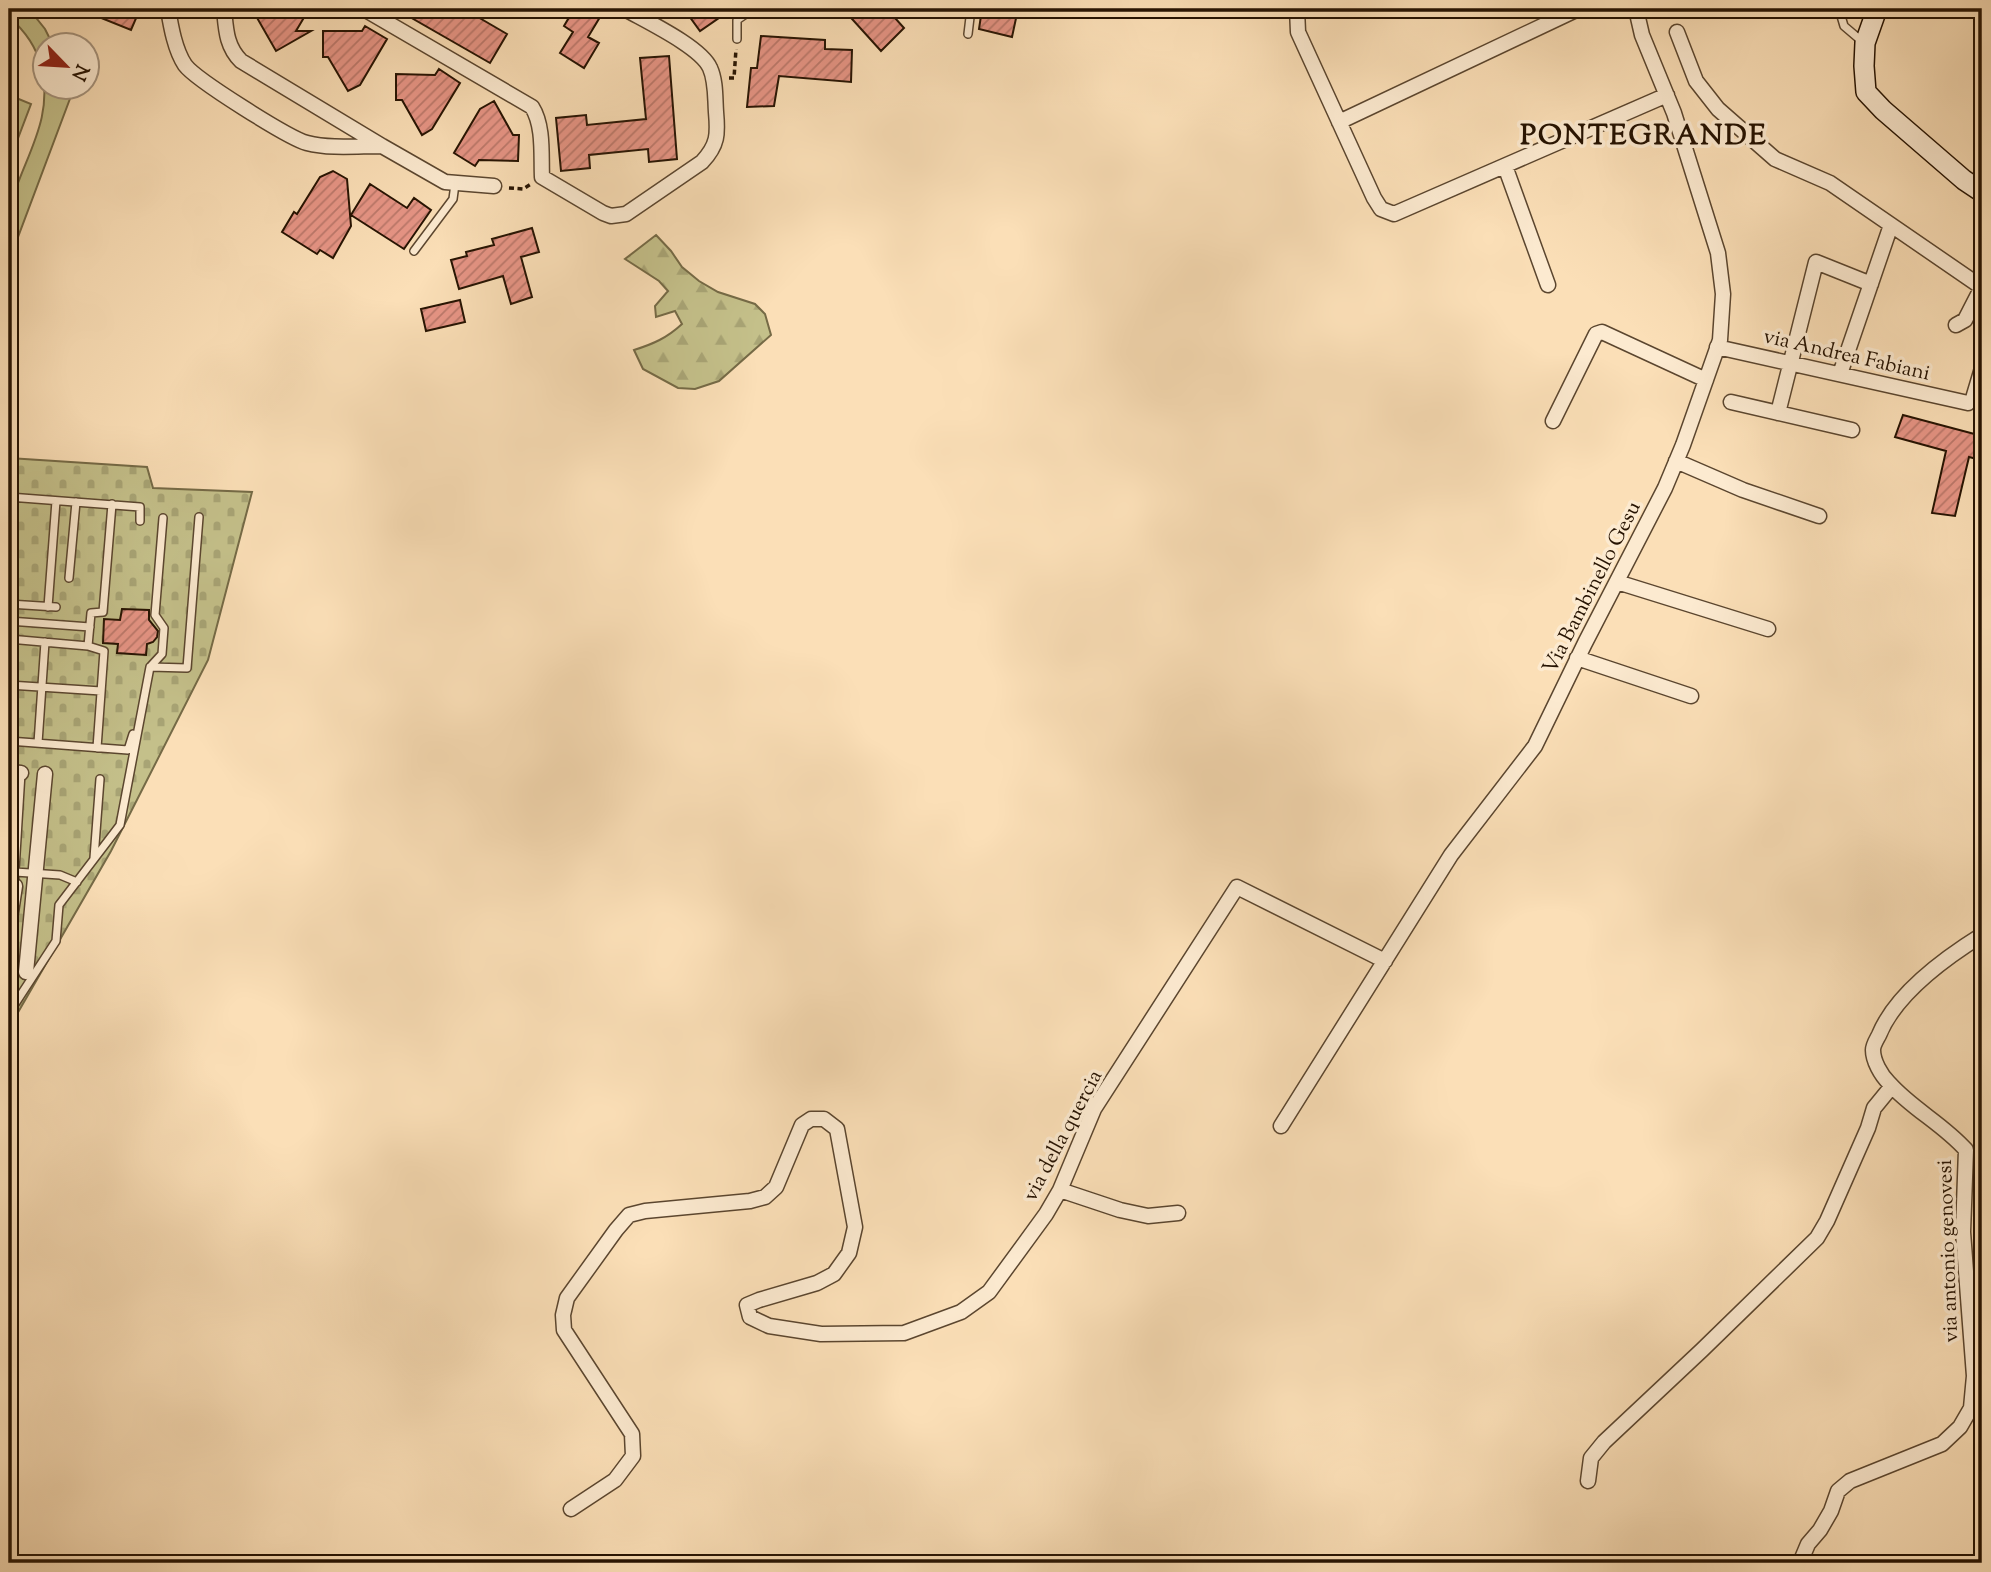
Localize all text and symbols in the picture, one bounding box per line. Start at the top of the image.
north arrow [32,32,102,102]
text: N [64,60,95,85]
district label: PONTEGRANDE [1520,117,1768,157]
street label: via Andrea Fabiani [1760,322,1933,390]
street label: Via Bambinello Gesu [1536,496,1649,679]
street label: via della quercia [1017,1065,1111,1207]
street label: via antonio genovesi [1931,1159,1967,1343]

